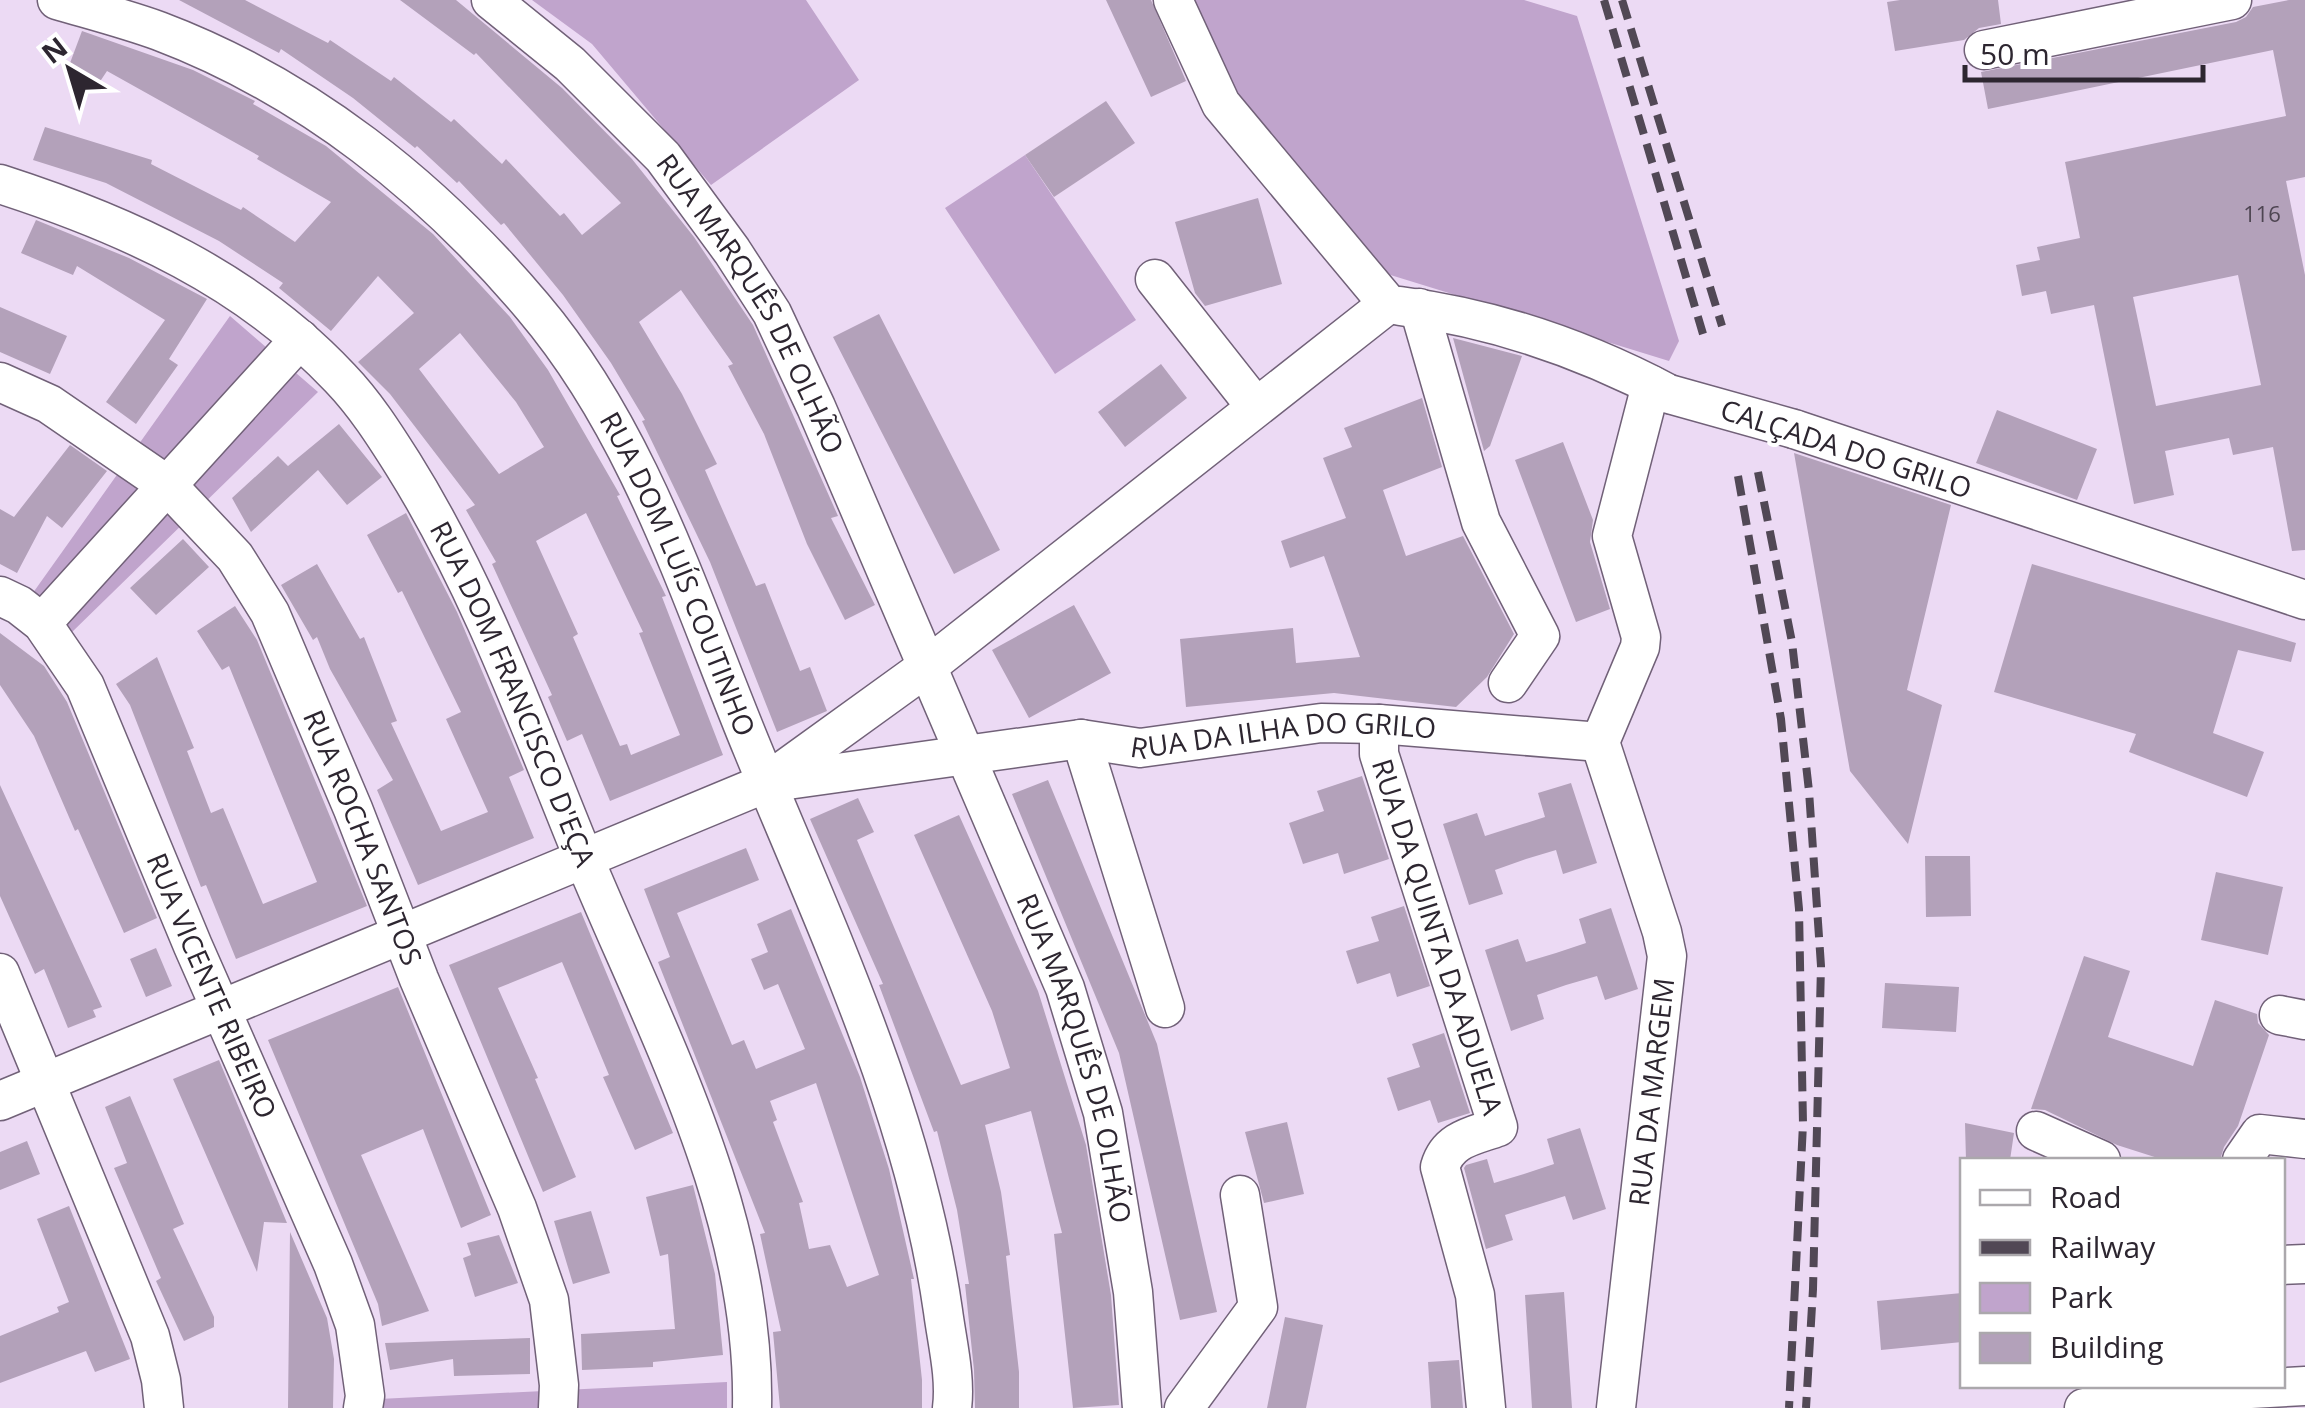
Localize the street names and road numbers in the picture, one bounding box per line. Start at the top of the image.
street label: RUA MARQUÊS DE OLHÃO [649,145,854,459]
street label: CALÇADA DO GRILO [1716,390,1977,507]
street label: RUA DOM LUÍS COUTINHO [592,405,765,741]
street label: RUA DOM FRANCISCO D'EÇA [422,514,605,872]
street label: RUA DA ILHA DO GRILO [1128,703,1438,767]
street label: RUA ROCHA SANTOS [295,704,432,970]
street label: RUA DA QUINTA DA ADUELA [1364,754,1513,1120]
street label: RUA VICENTE RIBEIRO [138,847,287,1124]
street label: RUA MARQUÊS DE OLHÃO [1009,887,1141,1226]
street label: RUA DA MARGEM [1619,976,1682,1208]

